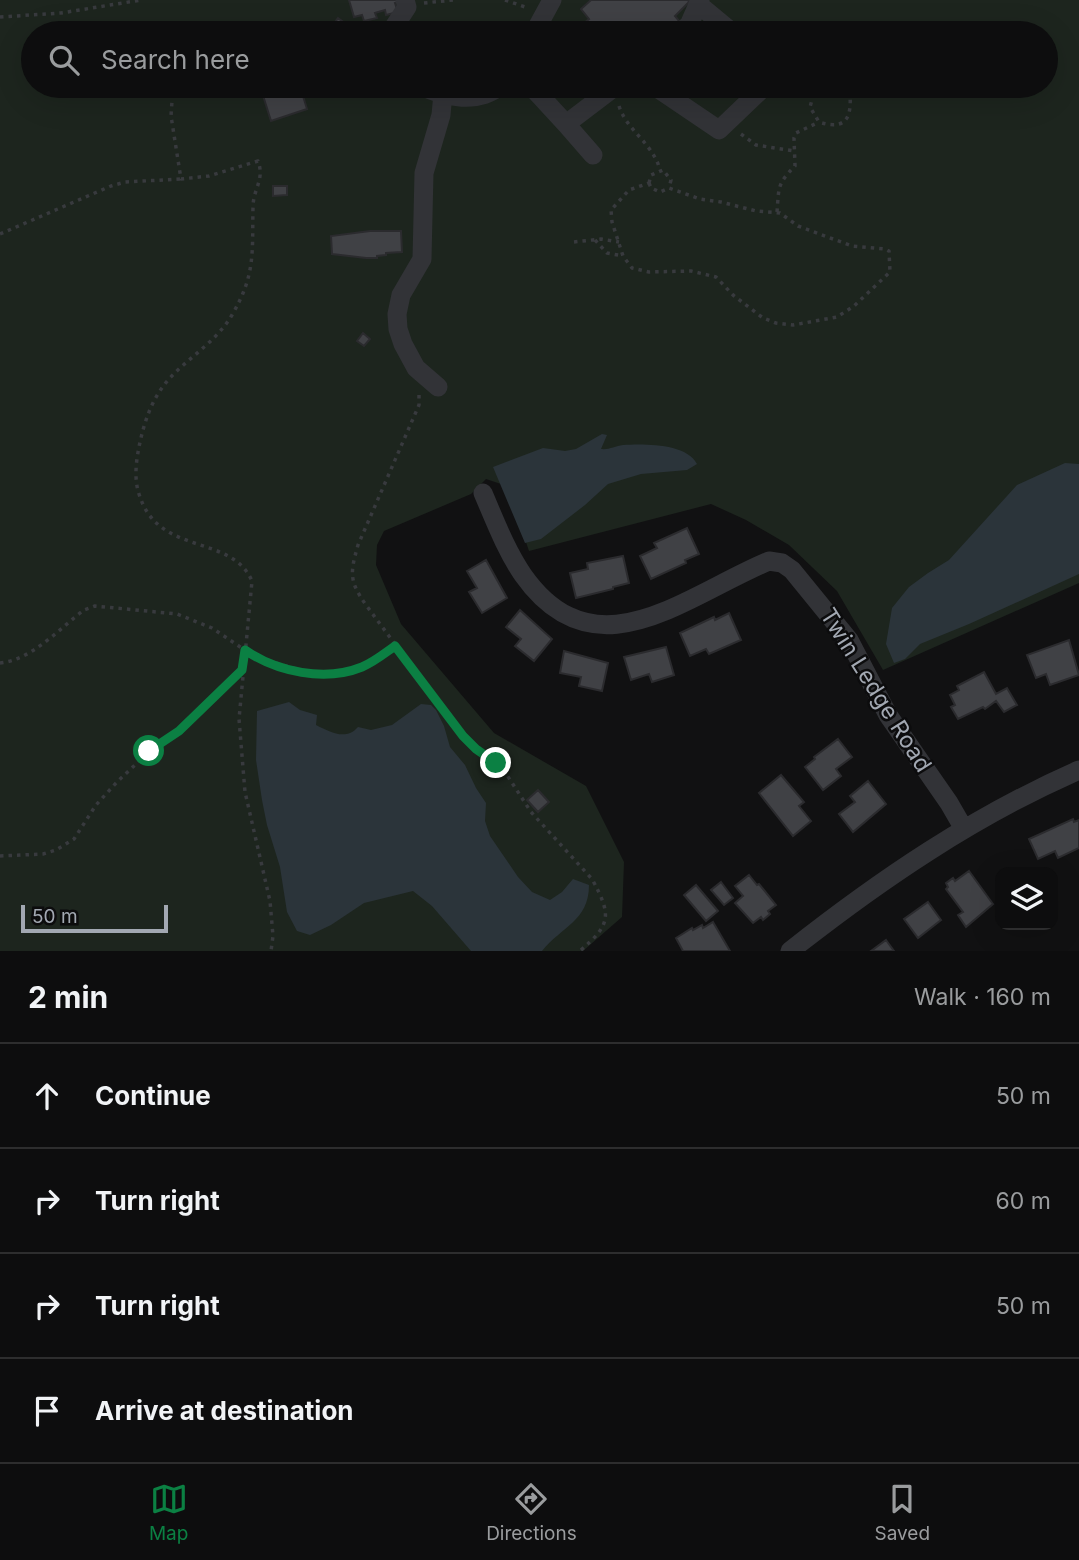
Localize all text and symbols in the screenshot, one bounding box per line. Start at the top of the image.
search box [21,21,1058,98]
icon: search [45,41,83,79]
text: Search here [101,44,250,75]
street label: Twin Ledge Road [814,603,938,777]
route start [133,735,164,766]
route end [480,747,511,778]
map controls [995,867,1058,930]
button: layers [995,867,1058,930]
scale bar [21,902,168,934]
text: 50 m [32,905,78,928]
text: 2 min [28,979,108,1015]
text: Walk · 160 m [914,983,1051,1011]
icon: ahead [28,1077,66,1115]
text: Continue [95,1080,211,1111]
text: 50 m [996,1082,1051,1110]
icon: right [28,1182,66,1220]
text: Turn right [95,1185,220,1216]
text: 60 m [996,1187,1051,1215]
icon: right [28,1287,66,1325]
text: Turn right [95,1290,220,1321]
text: 50 m [996,1292,1051,1320]
icon: arrive [28,1392,66,1430]
text: Arrive at destination [95,1395,354,1426]
tab: Map [149,1480,188,1545]
tab: Directions [486,1480,577,1545]
tab: Saved [874,1480,930,1545]

